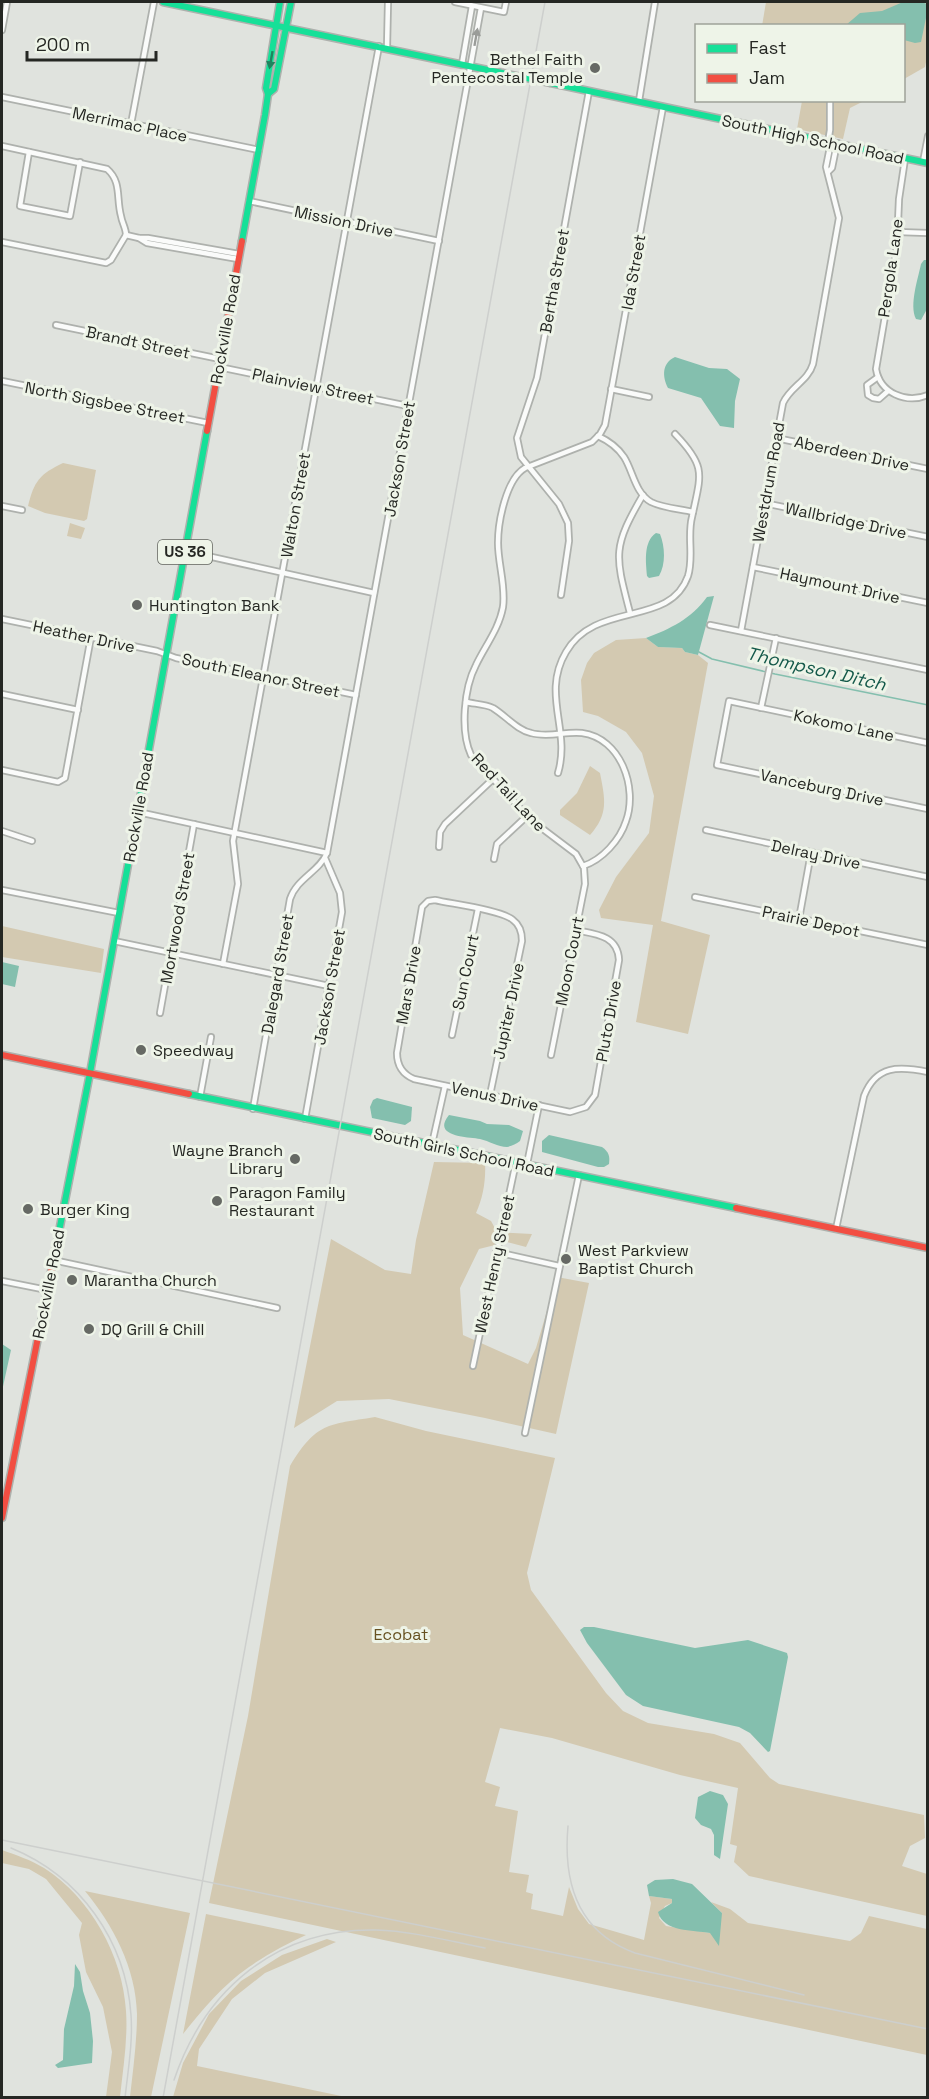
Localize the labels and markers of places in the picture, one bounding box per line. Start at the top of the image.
place label: Bethel Faith Pentecostal Temple [431,49,583,88]
marker: Bethel Faith Pentecostal Temple [588,61,602,75]
place label: Huntington Bank [149,595,280,616]
marker: Huntington Bank [130,598,144,612]
place label: Speedway [153,1040,234,1061]
marker: Speedway [134,1043,148,1057]
place label: Wayne Branch Library [172,1140,283,1179]
marker: Wayne Branch Library [288,1152,302,1166]
place label: Paragon Family Restaurant [229,1182,346,1221]
marker: Paragon Family Restaurant [210,1194,224,1208]
place label: Burger King [40,1199,130,1220]
marker: Burger King [21,1202,35,1216]
place label: West Parkview Baptist Church [578,1240,694,1279]
marker: West Parkview Baptist Church [559,1252,573,1266]
place label: Marantha Church [84,1270,217,1291]
marker: Marantha Church [65,1273,79,1287]
place label: DQ Grill & Chill [101,1319,205,1340]
marker: DQ Grill & Chill [82,1322,96,1336]

